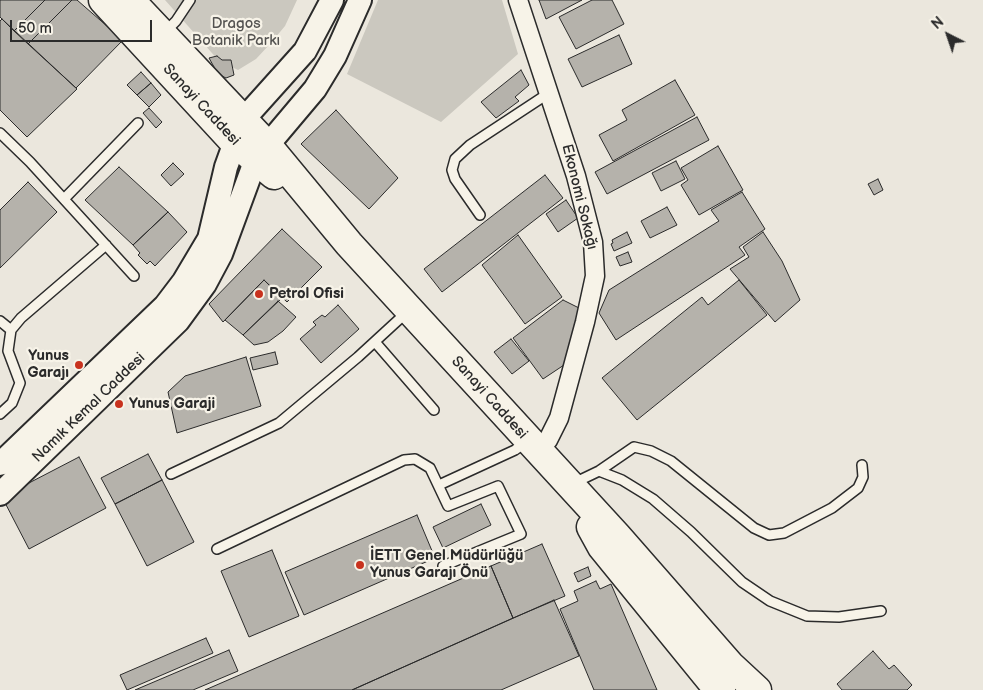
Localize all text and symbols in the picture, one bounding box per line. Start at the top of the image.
scale bar [12,10,155,42]
north arrow [923,10,973,60]
text: N [928,13,947,33]
park label: Dragos Botanik Parkı [192,15,280,50]
text: 50 m [18,19,52,38]
street label: Sanayi Caddesi [159,60,243,150]
street label: Ekonomi Sokağı [557,143,601,251]
place label: Petrol Ofisi [269,285,344,303]
marker: Petrol Ofisi [253,288,265,300]
place label: Yunus Garajı [27,347,69,382]
street label: Namık Kemal Caddesi [29,349,149,467]
street label: Sanayi Caddesi [447,353,531,443]
marker: Yunus Garajı [73,359,85,371]
place label: Yunus Garaji [129,395,215,413]
marker: Yunus Garaji [113,398,125,410]
place label: İETT Genel Müdürlüğü Yunus Garajı Önü [370,547,523,582]
marker: İETT Genel Müdürlüğü Yunus Garajı Önü [354,559,366,571]

